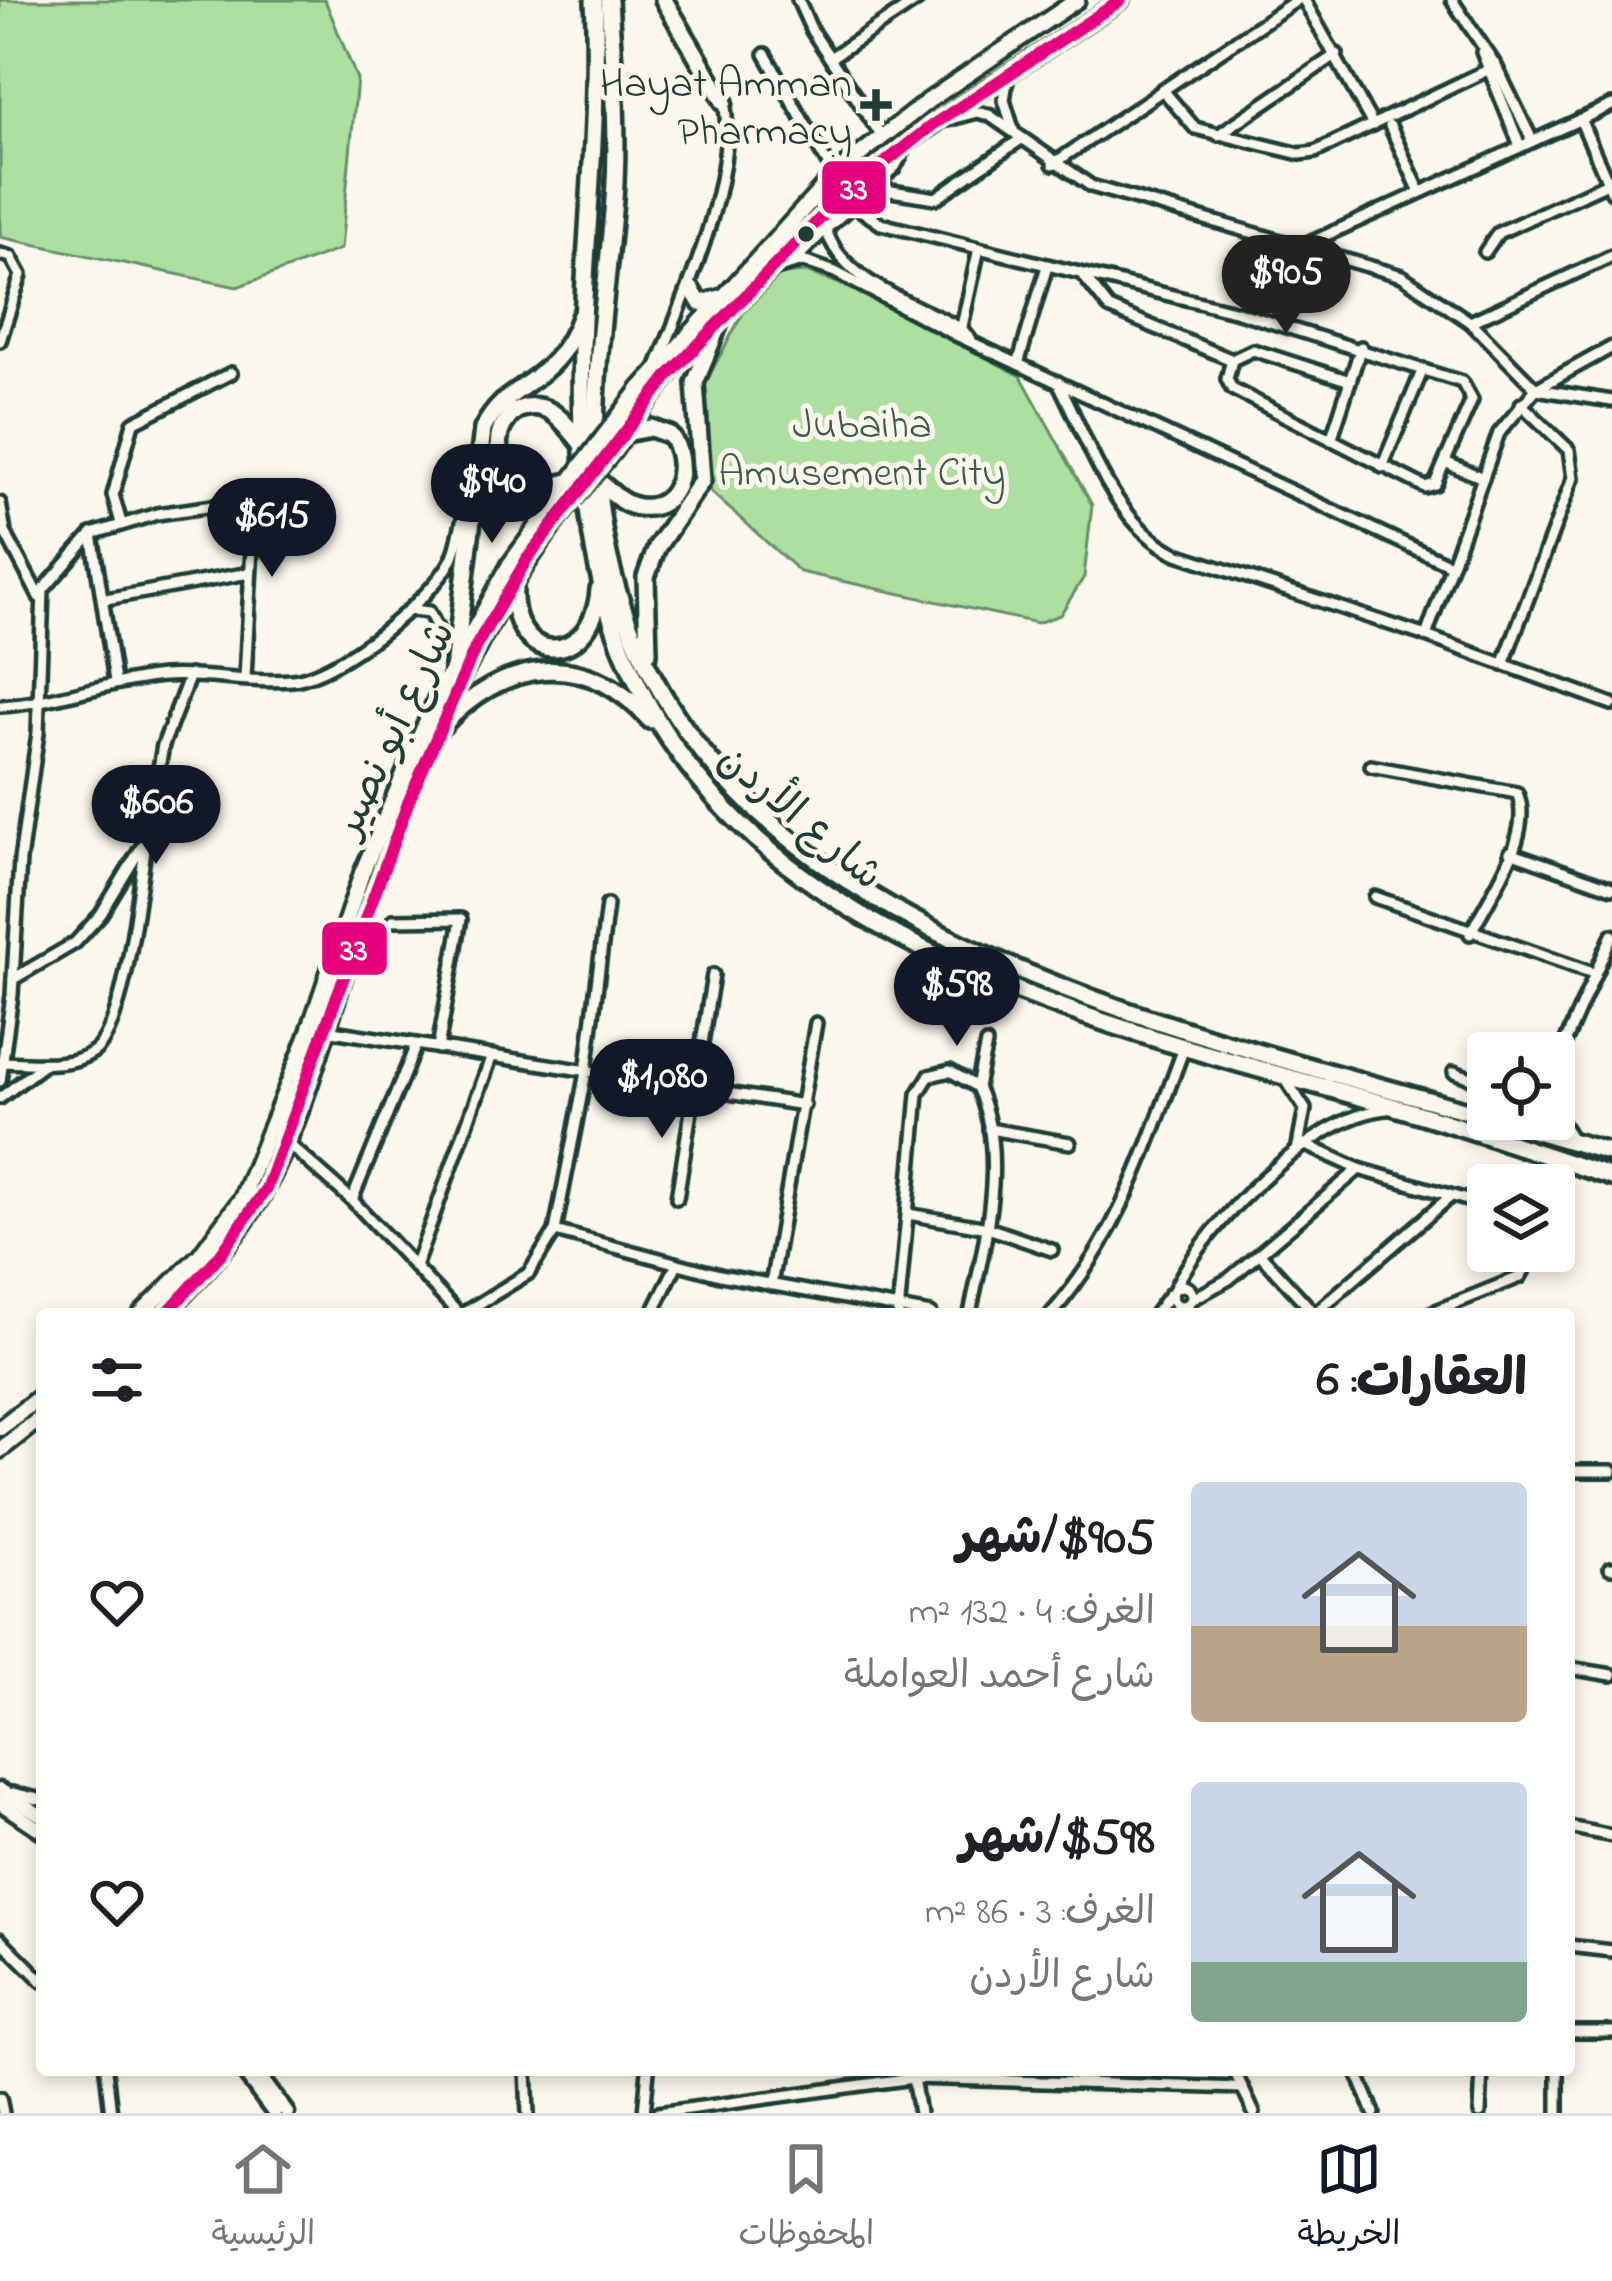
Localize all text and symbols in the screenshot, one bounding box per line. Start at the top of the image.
place label: Hayat Amman Pharmacy [600,55,852,164]
marker: Hayat Amman Pharmacy [863,92,889,118]
line badge: 33 [820,159,888,216]
text: 33 [839,167,868,215]
unlabelled marker [795,223,817,245]
pin: $905 [1215,235,1357,337]
text: $905 [1249,245,1323,302]
park label: Jubaiha Amusement City [718,396,1006,505]
pin: $940 [421,444,563,546]
text: $940 [458,454,526,511]
pin: $615 [201,478,343,580]
text: $615 [234,488,310,545]
street label: شارع أبو نصير [318,611,473,851]
street label: شارع الأردن [703,730,896,906]
pin: $606 [85,765,227,867]
text: $606 [119,775,193,832]
line badge: 33 [320,920,389,977]
text: 33 [339,928,368,976]
pin: $598 [886,947,1028,1049]
text: $598 [921,957,993,1014]
map controls [1467,1032,1575,1272]
button: locate [1467,1032,1575,1140]
pin: $1,080 [564,1039,760,1141]
text: $1,080 [616,1049,708,1106]
button: layers [1467,1164,1575,1272]
text: العقارات: 6 [1317,1344,1527,1419]
icon: filters [84,1347,150,1413]
text: $905/شهر [957,1502,1155,1577]
icon: home [1287,1530,1431,1674]
icon: heart [84,1569,150,1635]
text: الغرف: 4 · 132 m² [909,1585,1155,1642]
text: شارع أحمد العواملة [844,1649,1155,1706]
text: $598/شهر [960,1802,1155,1877]
icon: home [1287,1830,1431,1974]
icon: heart [84,1869,150,1935]
text: الغرف: 3 · 86 m² [925,1885,1155,1942]
text: شارع الأردن [969,1949,1155,2006]
tab: الرئيسية [212,2136,315,2262]
tab: المحفوظات [738,2136,874,2262]
tab: الخريطة [1297,2136,1400,2262]

